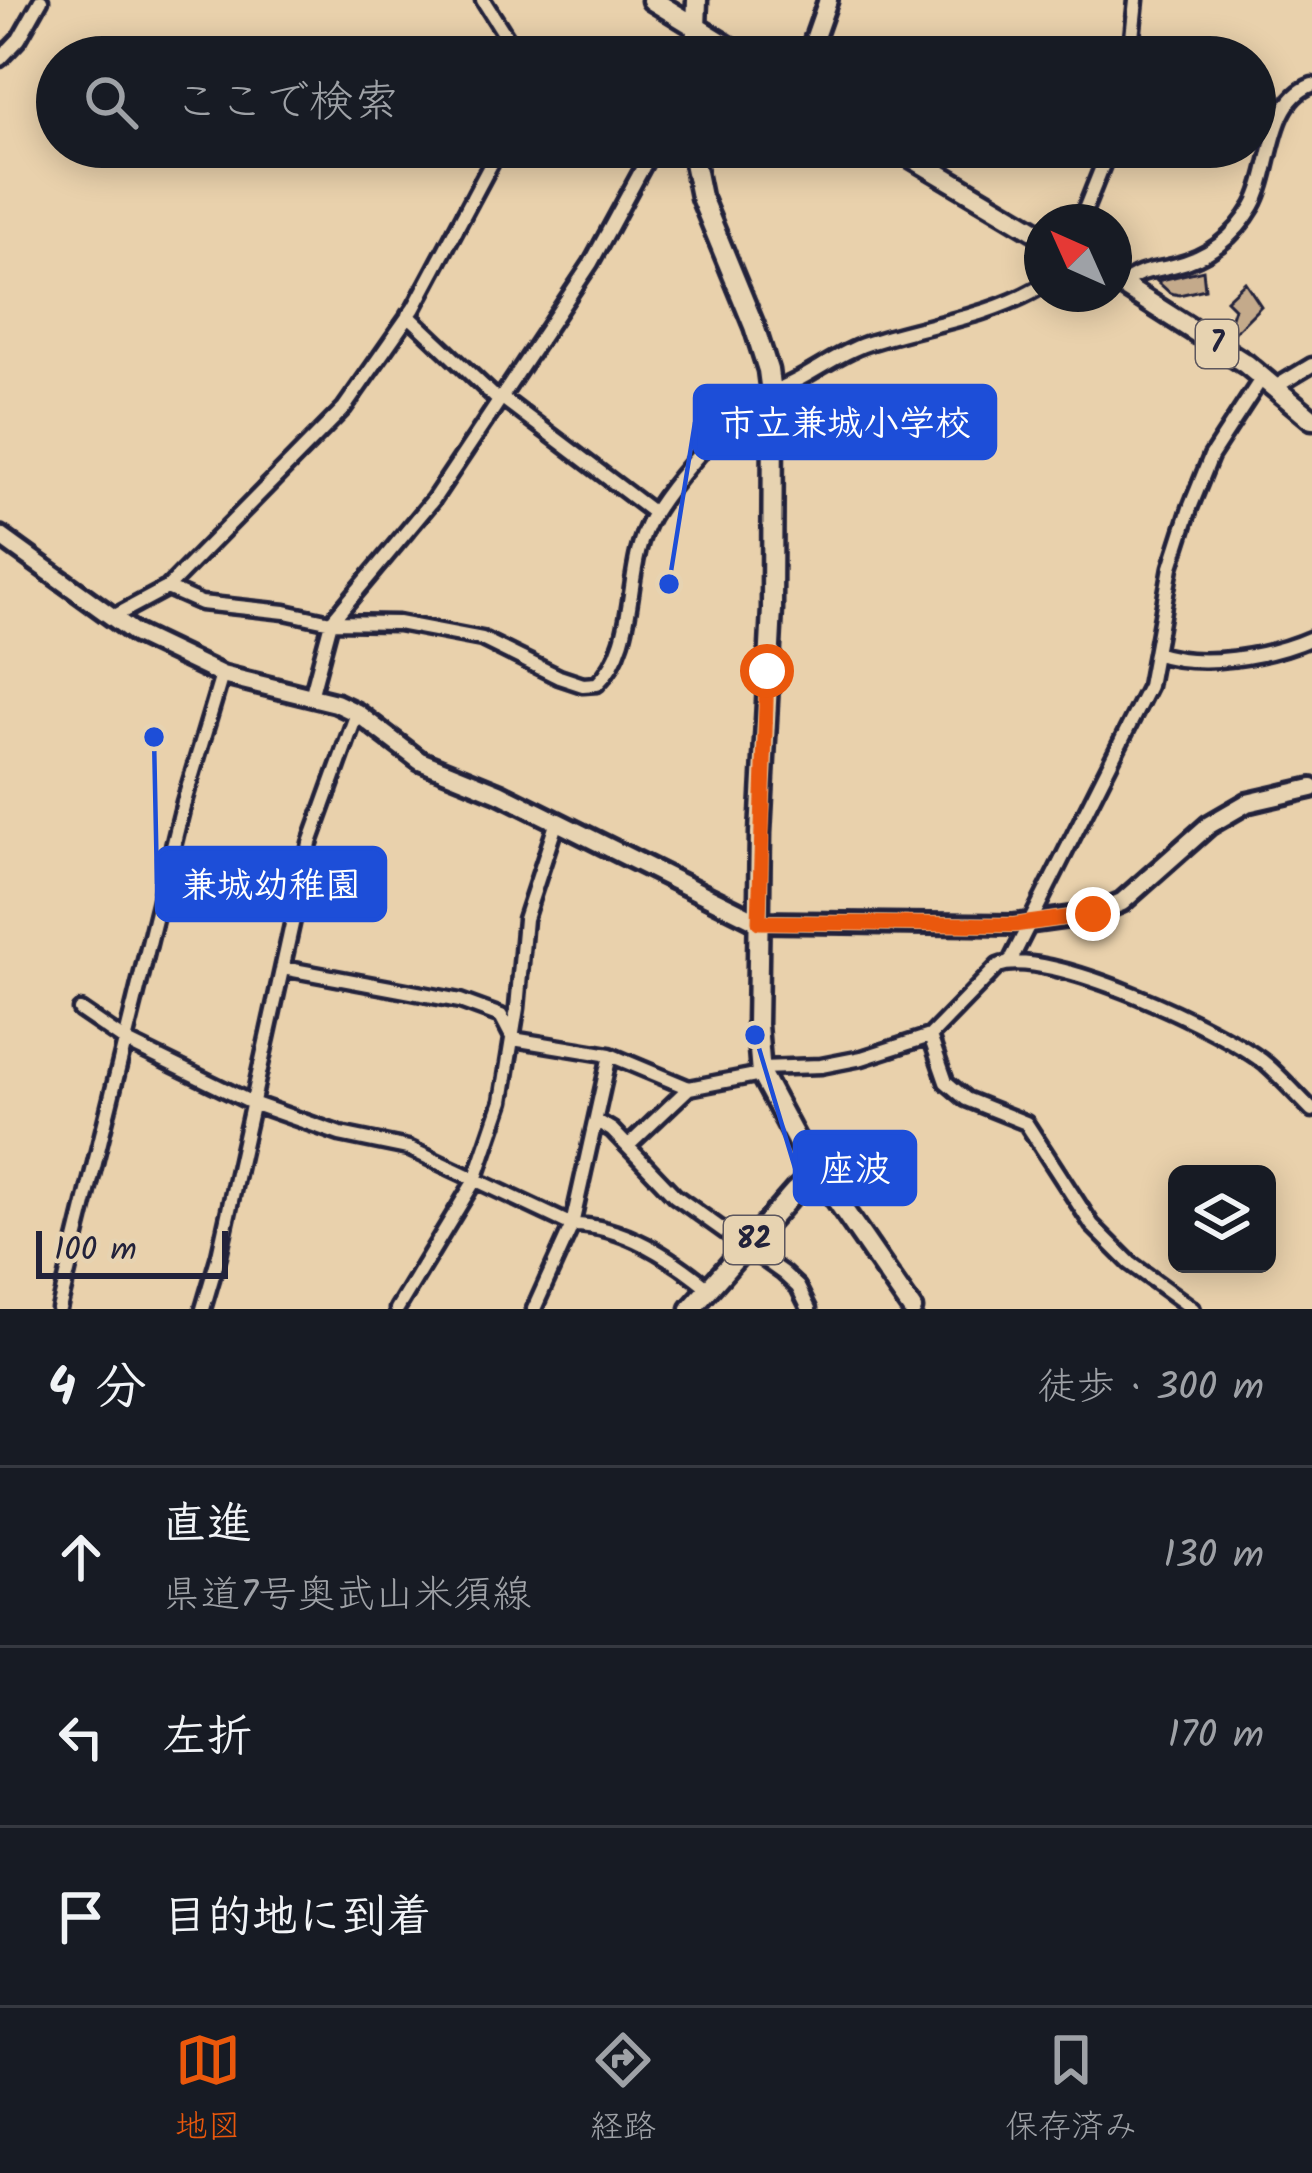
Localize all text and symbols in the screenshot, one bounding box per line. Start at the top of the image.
search box [36,36,1276,168]
text: ここで検索 [174,68,399,140]
icon: search [78,69,144,135]
north arrow [1024,204,1132,312]
road number: 7 [1196,320,1238,368]
callout: 市立兼城小学校 [695,386,995,458]
text: 市立兼城小学校 [719,397,971,454]
route start [740,644,794,698]
callout: 兼城幼稚園 [157,848,385,920]
text: 兼城幼稚園 [181,859,361,916]
route end [1066,887,1120,941]
callout: 座波 [795,1132,915,1204]
text: 座波 [819,1143,891,1200]
map controls [1168,1165,1276,1273]
button: layers [1168,1165,1276,1273]
road number: 82 [724,1216,784,1264]
scale bar [36,1225,228,1278]
text: 100 m [54,1225,137,1278]
text: 4 分 [48,1349,146,1430]
text: 徒歩 · 300 m [1038,1358,1264,1420]
text: 直進 [162,1490,252,1562]
icon: ahead [48,1524,114,1590]
text: 130 m [1163,1526,1264,1588]
text: 県道7号奥武山米須線 [162,1566,531,1628]
text: 左折 [162,1703,252,1775]
icon: left [48,1704,114,1770]
text: 170 m [1168,1706,1264,1768]
text: 目的地に到着 [162,1883,432,1955]
icon: arrive [48,1884,114,1950]
tab: 地図 [175,2027,241,2155]
tab: 経路 [590,2027,656,2155]
tab: 保存済み [1005,2027,1137,2155]

